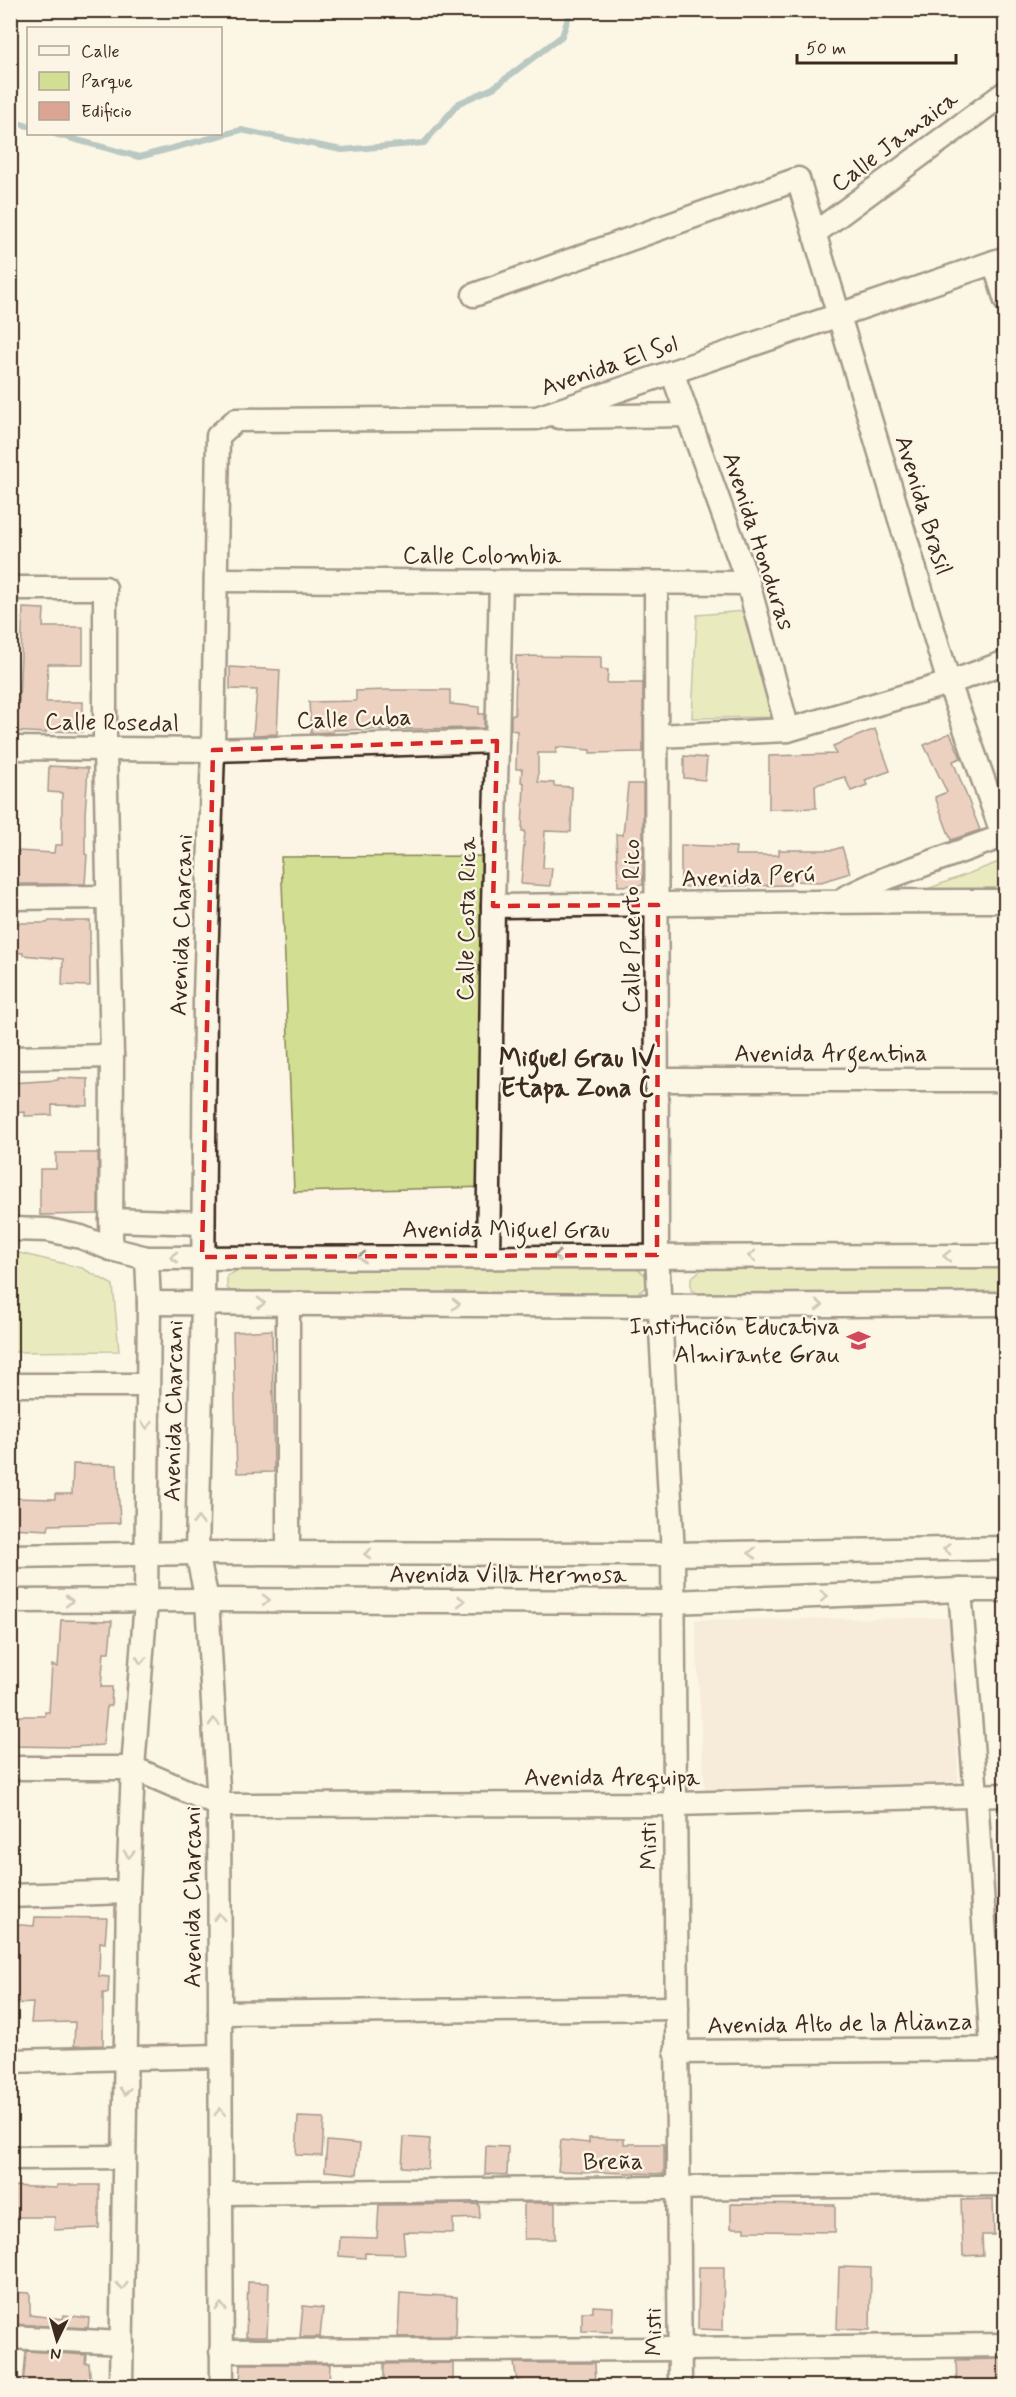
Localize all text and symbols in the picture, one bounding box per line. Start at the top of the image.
legend [27,27,222,135]
scale bar [797,27,956,65]
text: 50 m [806,37,846,61]
text: Calle [81,40,120,64]
text: Parque [81,70,133,94]
street label: Calle Jamaica [825,84,965,200]
text: Edificio [81,100,132,124]
street label: Avenida El Sol [537,329,682,404]
street label: Avenida Brasil [887,432,958,579]
street label: Avenida Honduras [714,448,801,635]
street label: Calle Colombia [403,541,562,572]
street label: Calle Cuba [296,702,412,737]
street label: Calle Rosedal [45,707,179,740]
street label: Avenida Charcani [164,834,201,1016]
street label: Calle Costa Rica [451,836,484,1001]
street label: Calle Puerto Rico [617,839,648,1013]
street label: Avenida Perú [681,860,815,895]
street label: Avenida Argentina [734,1039,928,1073]
district label: Miguel Grau IV Etapa Zona C [499,1042,655,1106]
street label: Avenida Miguel Grau [402,1215,610,1249]
one-way arrow [553,1250,562,1262]
one-way arrow [748,1250,757,1262]
one-way arrow [943,1250,952,1262]
one-way arrow [170,1251,179,1263]
one-way arrow [358,1251,367,1263]
one-way arrow [257,1297,266,1309]
one-way arrow [452,1298,461,1310]
one-way arrow [815,1299,824,1311]
place label: Institución Educativa Almirante Grau [629,1312,840,1371]
street label: Avenida Charcani [157,1320,192,1502]
school or university icon: Institución Educativa Almirante Grau [845,1327,871,1353]
one-way arrow [141,1420,153,1429]
one-way arrow [192,1517,204,1526]
one-way arrow [943,1543,952,1555]
one-way arrow [748,1547,757,1559]
one-way arrow [364,1548,373,1560]
street label: Avenida Villa Hermosa [389,1560,627,1591]
one-way arrow [819,1589,828,1602]
one-way arrow [261,1594,270,1606]
one-way arrow [64,1595,73,1607]
one-way arrow [456,1595,465,1607]
one-way arrow [135,1655,148,1664]
one-way arrow [208,1718,221,1727]
street label: Avenida Arequipa [524,1763,701,1794]
street label: Avenida Charcani [178,1806,209,1988]
street label: Misti [634,1821,665,1870]
one-way arrow [123,1850,136,1859]
one-way arrow [213,1913,225,1922]
street label: Avenida Alto de la Alianza [707,2007,973,2042]
one-way arrow [119,2087,131,2096]
one-way arrow [214,2108,226,2117]
street label: Breña [583,2146,643,2179]
one-way arrow [116,2282,128,2291]
one-way arrow [215,2303,227,2312]
street label: Misti [639,2307,670,2356]
north arrow [27,2310,87,2370]
text: N [50,2343,62,2364]

